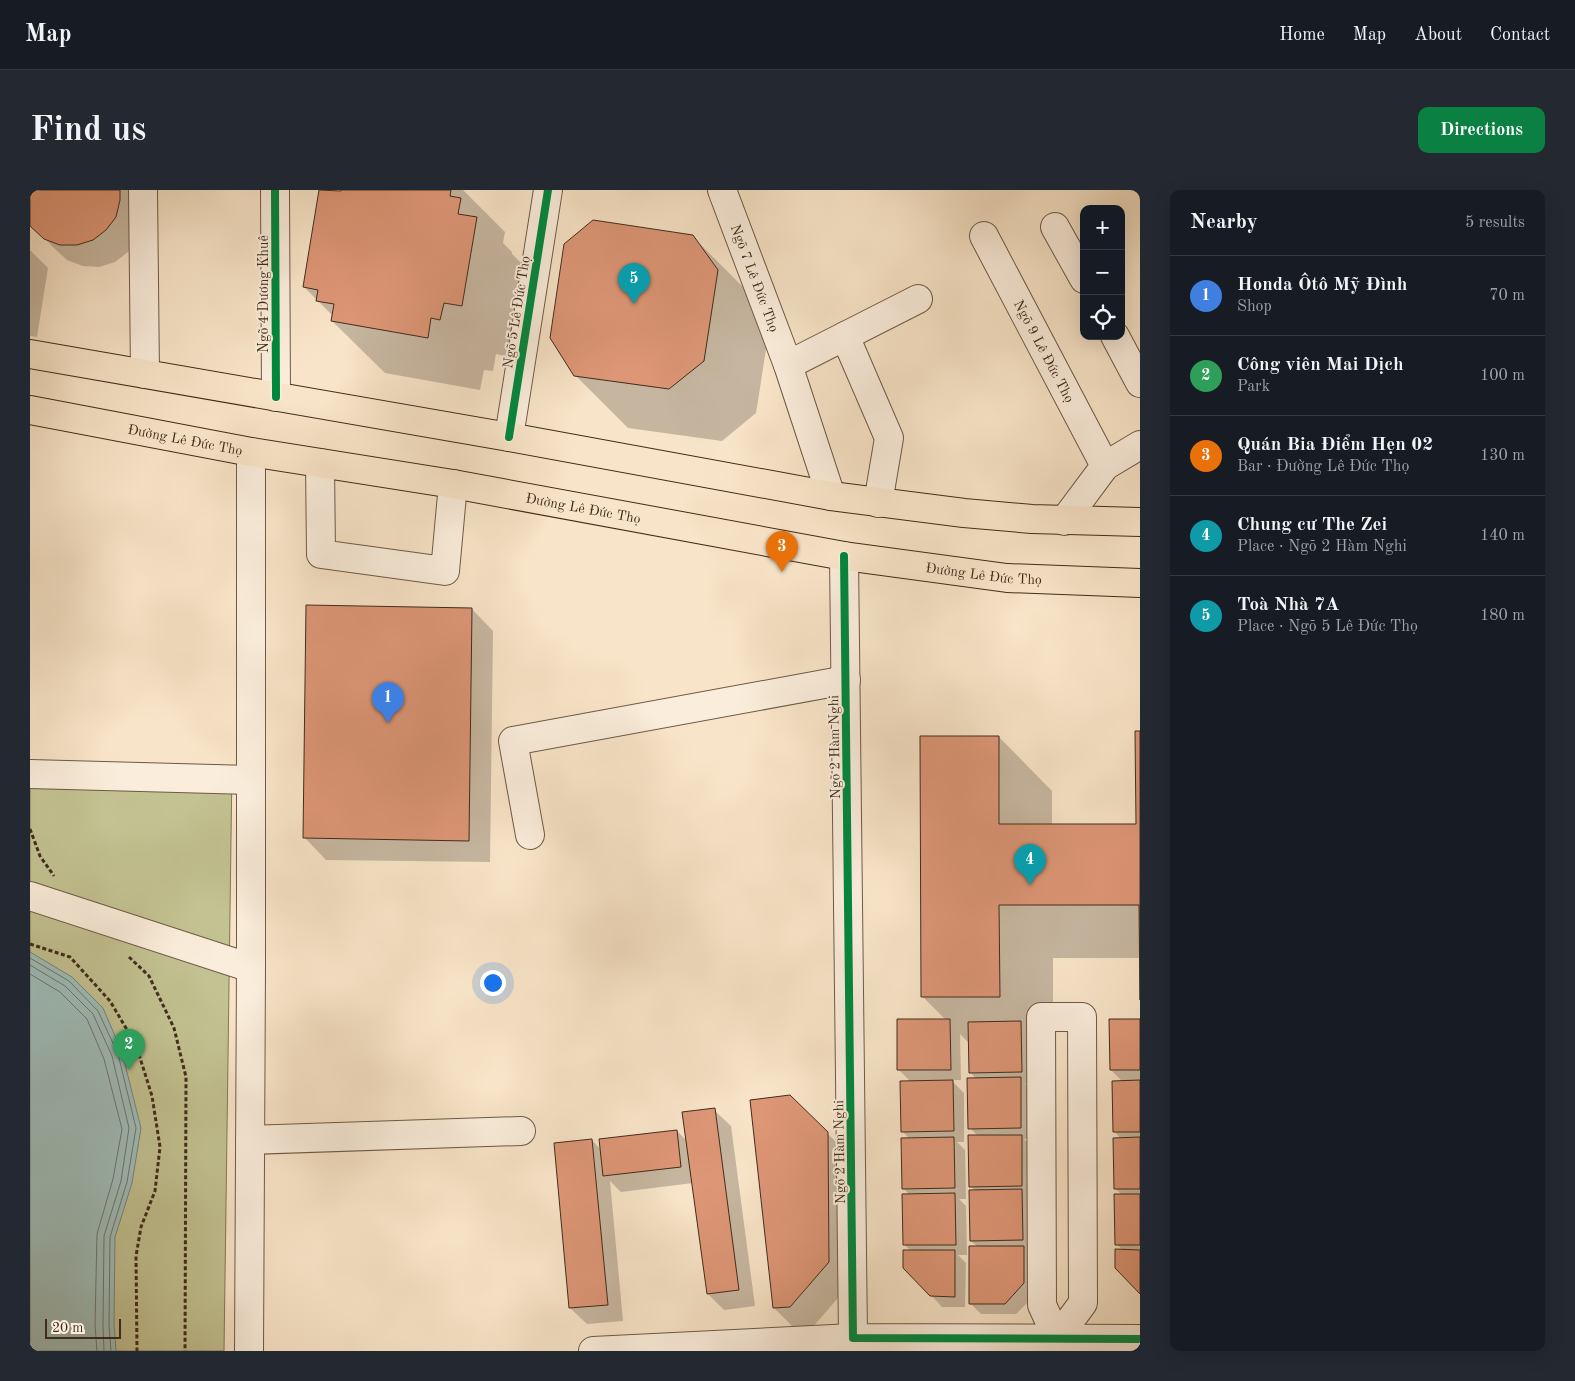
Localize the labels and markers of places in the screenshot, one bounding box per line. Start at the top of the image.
pin: 5 [618,263,650,304]
pin: 3 [766,531,798,572]
pin: 1 [372,682,404,723]
pin: 4 [1014,844,1046,885]
pin: 2 [113,1029,145,1070]

